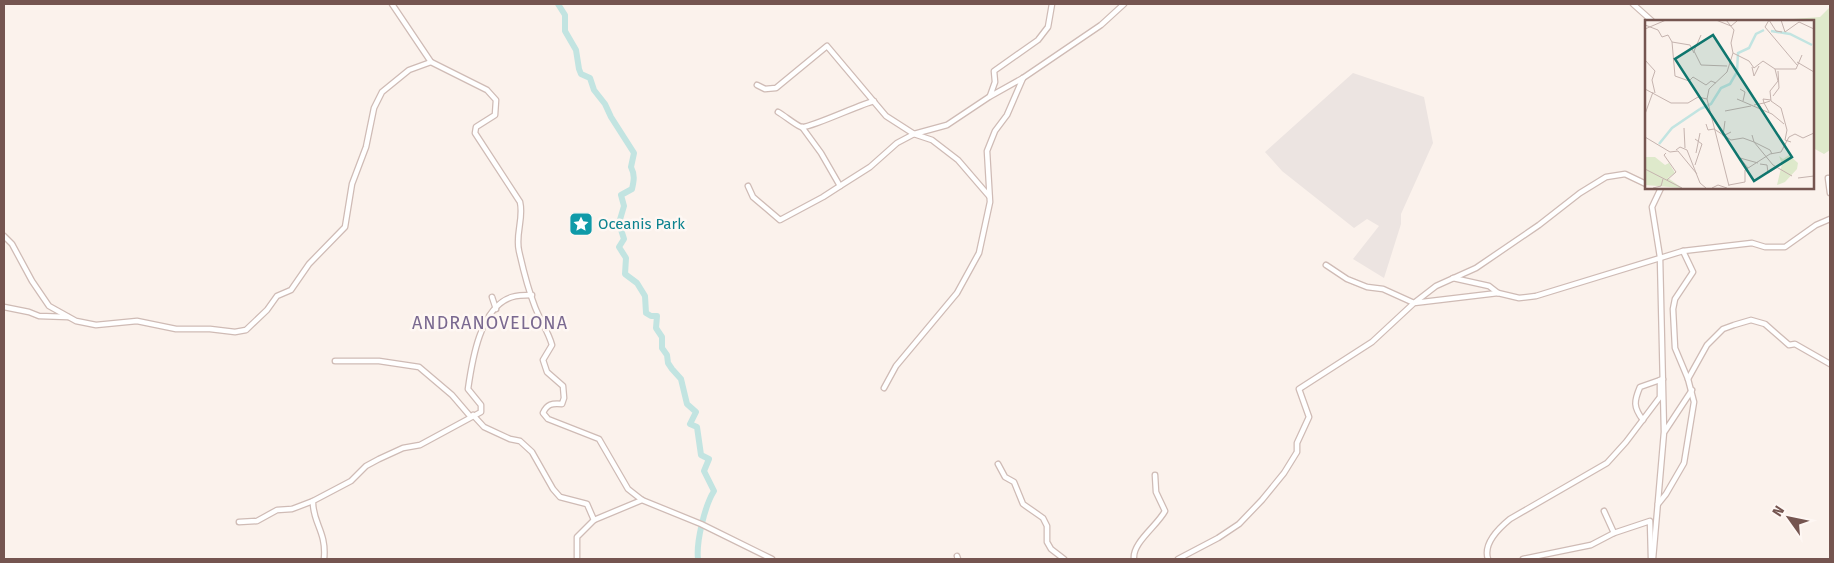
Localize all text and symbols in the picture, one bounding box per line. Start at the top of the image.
inset map [1645,20,1814,189]
place icon: Oceanis Park [568,211,594,237]
place label: Oceanis Park [598,215,685,233]
district label: ANDRANOVELONA [412,312,568,334]
north arrow [1764,493,1814,543]
text: N [1769,503,1788,520]

